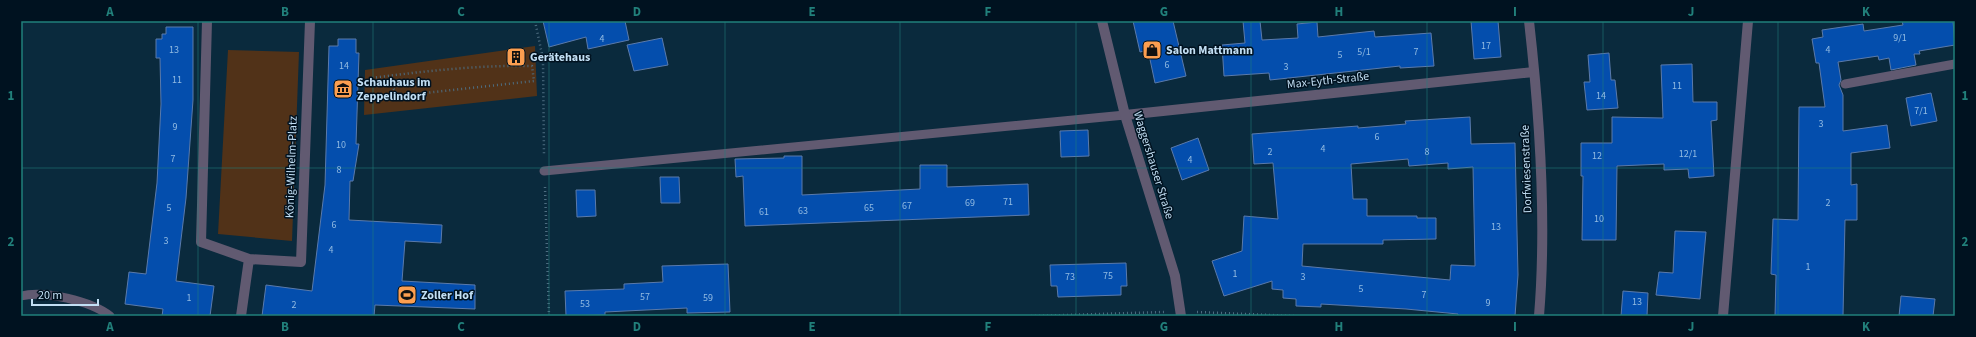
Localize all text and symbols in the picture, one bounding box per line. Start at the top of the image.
text: A [105,3,114,21]
text: B [281,3,289,21]
text: C [457,3,465,21]
text: D [633,3,641,21]
text: E [808,3,816,21]
text: F [985,3,992,21]
text: G [1160,3,1168,21]
text: H [1335,3,1343,21]
text: I [1513,3,1517,21]
text: J [1688,3,1694,21]
text: K [1862,3,1871,21]
house number: 9/1 [1893,31,1907,45]
house number: 4 [600,32,605,46]
shop icon: Salon Mattmann [1141,39,1163,61]
house number: 17 [1481,39,1491,53]
place label: Salon Mattmann [1166,42,1253,59]
house number: 13 [169,43,179,57]
house number: 4 [1826,43,1831,57]
house number: 5/1 [1357,45,1371,59]
house number: 7 [1414,45,1419,59]
building icon: Gerätehaus [505,46,527,68]
house number: 5 [1338,48,1343,62]
place label: Gerätehaus [530,49,590,66]
house number: 6 [1165,58,1170,72]
house number: 14 [339,59,349,73]
house number: 3 [1284,60,1289,74]
street label: Max-Eyth-Straße [1286,68,1370,93]
house number: 11 [172,73,182,87]
place label: Schauhaus im Zeppelindorf [357,74,431,105]
museum icon: Schauhaus im Zeppelindorf [332,78,354,100]
house number: 11 [1672,79,1682,93]
text: 1 [8,87,15,105]
text: 1 [1962,87,1969,105]
house number: 14 [1596,89,1606,103]
house number: 7/1 [1914,104,1928,118]
street label: Waggershauser Straße [1129,109,1178,221]
street label: König-Wilhelm-Platz [281,116,302,218]
house number: 3 [1819,117,1824,131]
house number: 9 [173,120,178,134]
street label: Dorfwiesenstraße [1516,125,1537,213]
house number: 6 [1375,130,1380,144]
house number: 10 [336,138,346,152]
house number: 4 [1321,142,1326,156]
house number: 2 [1268,145,1273,159]
house number: 8 [1425,145,1430,159]
house number: 12/1 [1679,147,1697,161]
house number: 12 [1592,149,1602,163]
house number: 7 [171,152,176,166]
house number: 4 [1188,153,1193,167]
house number: 8 [337,163,342,177]
house number: 71 [1003,195,1013,209]
house number: 69 [965,196,975,210]
house number: 2 [1826,196,1831,210]
house number: 67 [902,199,912,213]
house number: 5 [167,201,172,215]
house number: 65 [864,201,874,215]
house number: 63 [798,204,808,218]
house number: 61 [759,205,769,219]
house number: 10 [1594,212,1604,226]
house number: 6 [332,218,337,232]
house number: 13 [1491,220,1501,234]
text: 2 [8,233,15,251]
text: 2 [1962,233,1969,251]
house number: 3 [164,234,169,248]
house number: 4 [329,243,334,257]
house number: 1 [1806,260,1811,274]
house number: 1 [1233,267,1238,281]
house number: 75 [1103,269,1113,283]
house number: 73 [1065,270,1075,284]
house number: 3 [1301,270,1306,284]
scale bar [32,281,98,307]
house number: 5 [1359,282,1364,296]
sports icon: Zoller Hof [396,284,418,306]
text: 20 m [38,287,62,304]
place label: Zoller Hof [421,287,474,304]
house number: 7 [1422,288,1427,302]
house number: 57 [640,290,650,304]
house number: 1 [187,291,192,305]
house number: 59 [703,291,713,305]
house number: 13 [1632,295,1642,309]
house number: 9 [1486,296,1491,310]
house number: 53 [580,297,590,311]
house number: 2 [292,298,297,312]
text: A [105,318,114,336]
text: B [281,318,289,336]
text: C [457,318,465,336]
text: D [633,318,641,336]
text: E [808,318,816,336]
text: F [985,318,992,336]
text: G [1160,318,1168,336]
text: H [1335,318,1343,336]
text: I [1513,318,1517,336]
text: J [1688,318,1694,336]
text: K [1862,318,1871,336]

